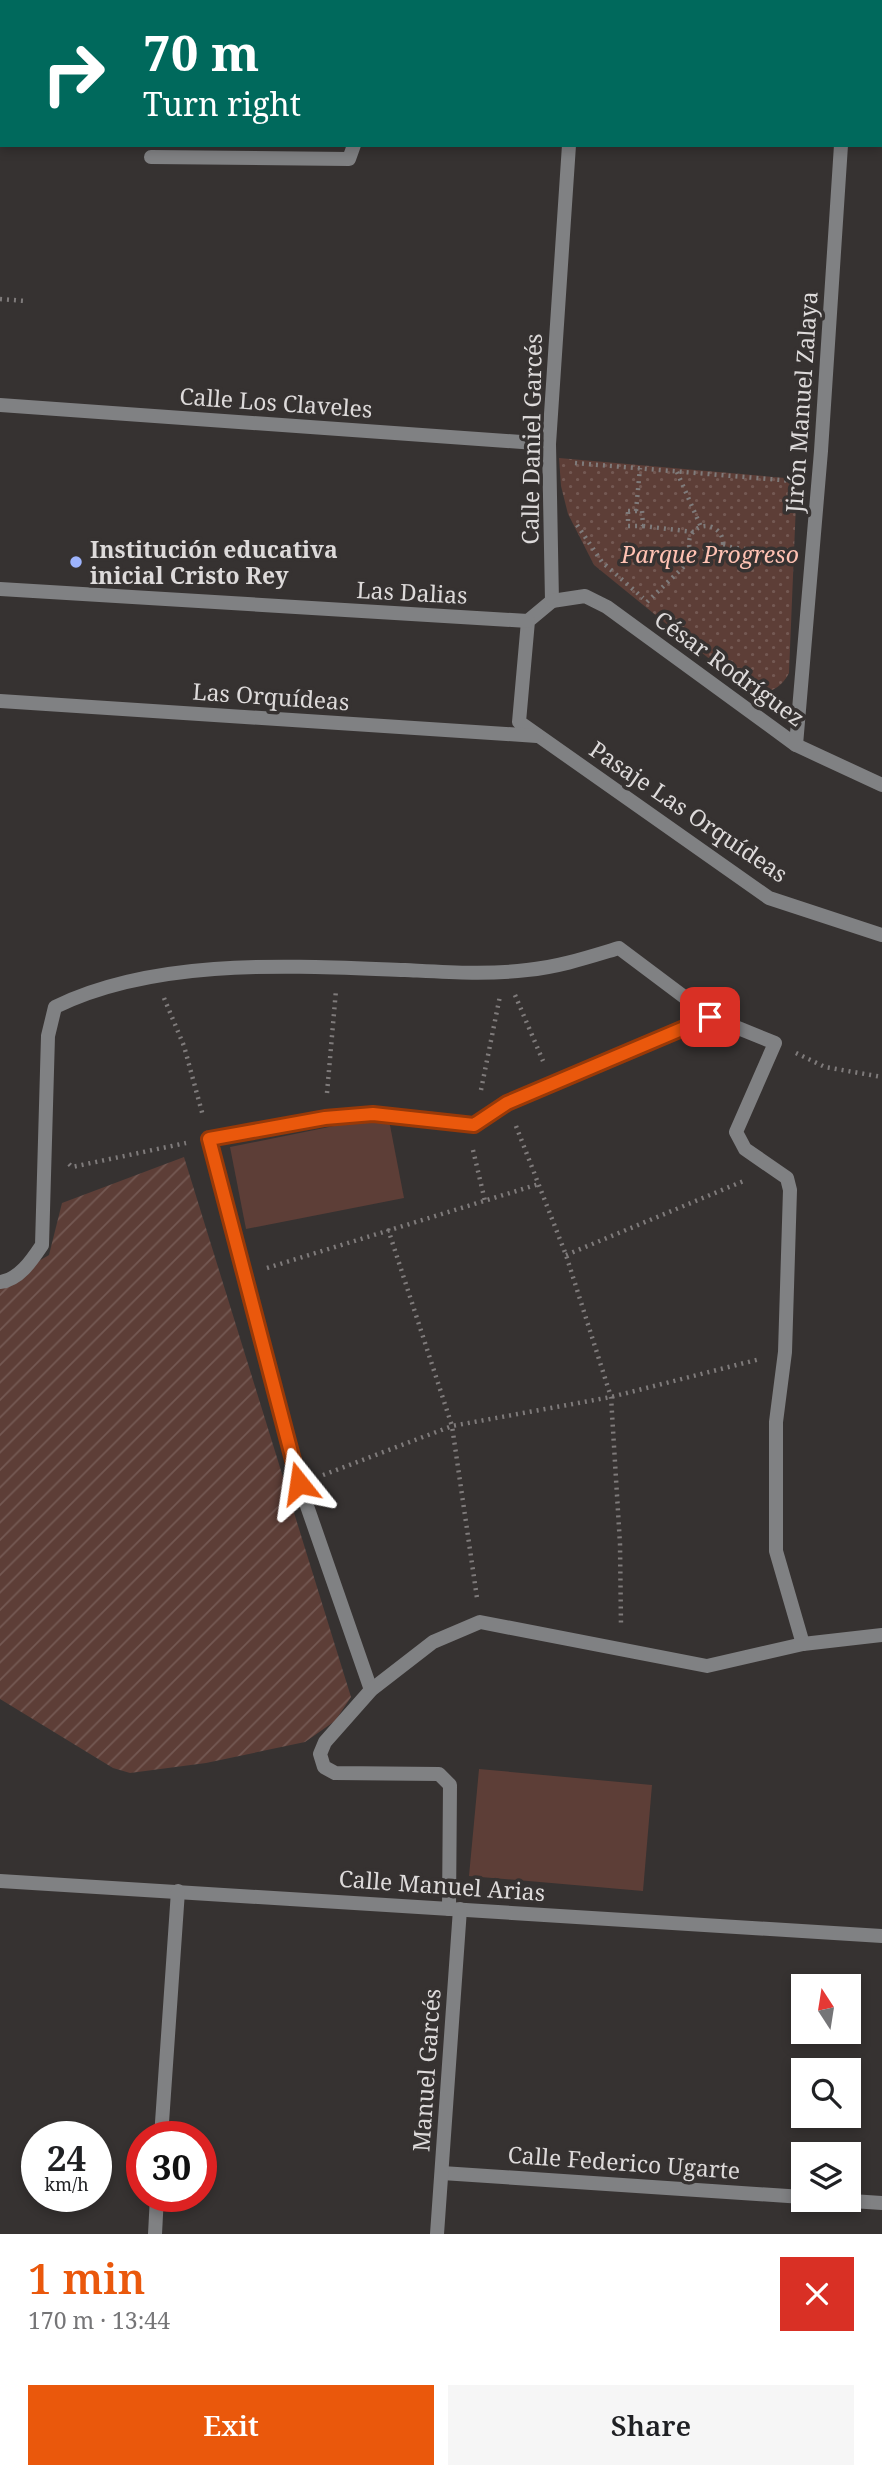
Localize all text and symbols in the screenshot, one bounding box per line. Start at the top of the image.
text: 70 m [143,19,259,85]
icon: right [28,28,119,119]
text: Turn right [143,82,301,125]
street label: Jirón Manuel Zalaya [777,290,825,515]
street label: Calle Daniel Garcés [513,333,549,545]
street label: Calle Los Claveles [179,379,373,425]
place label: Institución educativa inicial Cristo Rey [90,533,338,591]
park label: Parque Progreso [620,538,799,570]
marker: Institución educativa inicial Cristo Rey [68,554,84,570]
street label: Las Dalias [356,573,468,611]
street label: César Rodríguez [648,603,812,733]
street label: Las Orquídeas [191,675,351,717]
street label: Pasaje Las Orquídeas [584,733,794,889]
pin [680,987,740,1047]
icon: arrive [691,998,729,1036]
position arrow [262,1446,336,1520]
street label: Calle Manuel Arias [338,1862,546,1908]
north arrow [791,1974,861,2044]
map controls [791,1974,861,2212]
street label: Manuel Garcés [404,1987,448,2153]
button: search [791,2058,861,2128]
speed limit sign: 30 [126,2121,217,2212]
text: 24 [47,2134,86,2181]
street label: Calle Federico Ugarte [507,2138,741,2186]
button: layers [791,2142,861,2212]
text: km/h [44,2172,89,2196]
text: 1 min [28,2249,145,2306]
button: close [780,2257,854,2331]
text: 170 m · 13:44 [28,2304,170,2336]
button: Exit [28,2385,434,2465]
button: Share [448,2385,854,2465]

